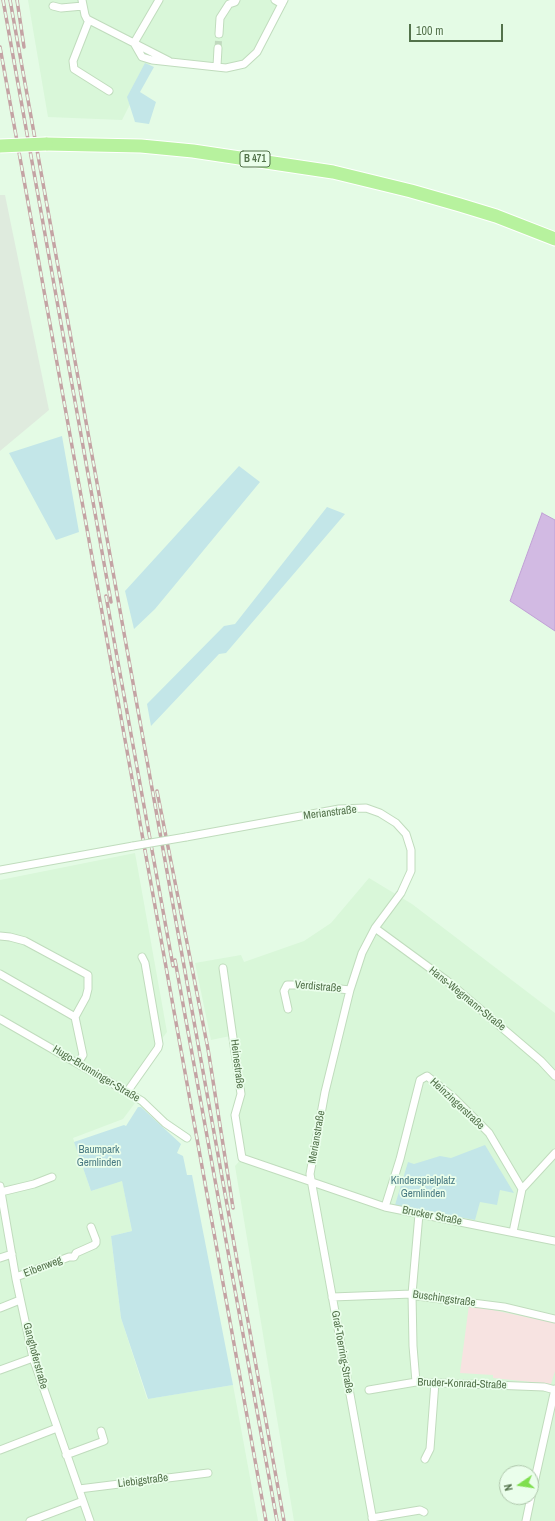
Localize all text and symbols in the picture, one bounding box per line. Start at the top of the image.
scale bar [411,16,505,42]
text: 100 m [416,23,443,39]
road number: B 471 [240,151,270,167]
street label: Merianstraße [303,803,357,823]
street label: Hans-Wegmann-Straße [426,964,508,1034]
street label: Verdistraße [294,978,342,996]
street label: Heinestraße [227,1039,247,1089]
street label: Hugo-Brunninger-Straße [50,1043,142,1105]
street label: Heinzingerstraße [427,1075,487,1133]
street label: Merianstraße [306,1109,328,1165]
park label: Baumpark Gernlinden [77,1143,121,1169]
park label: Kinderspielplatz Gernlinden [391,1174,455,1200]
street label: Brucker Straße [401,1204,463,1228]
street label: Eibenweg [22,1254,64,1280]
street label: Buschingstraße [412,1288,476,1310]
street label: Graf-Toerring-Straße [328,1310,356,1394]
street label: Ganghoferstraße [20,1321,50,1391]
street label: Bruder-Konrad-Straße [417,1376,507,1392]
north arrow [499,1465,539,1505]
street label: Liebigstraße [117,1471,169,1491]
text: N [501,1483,516,1492]

